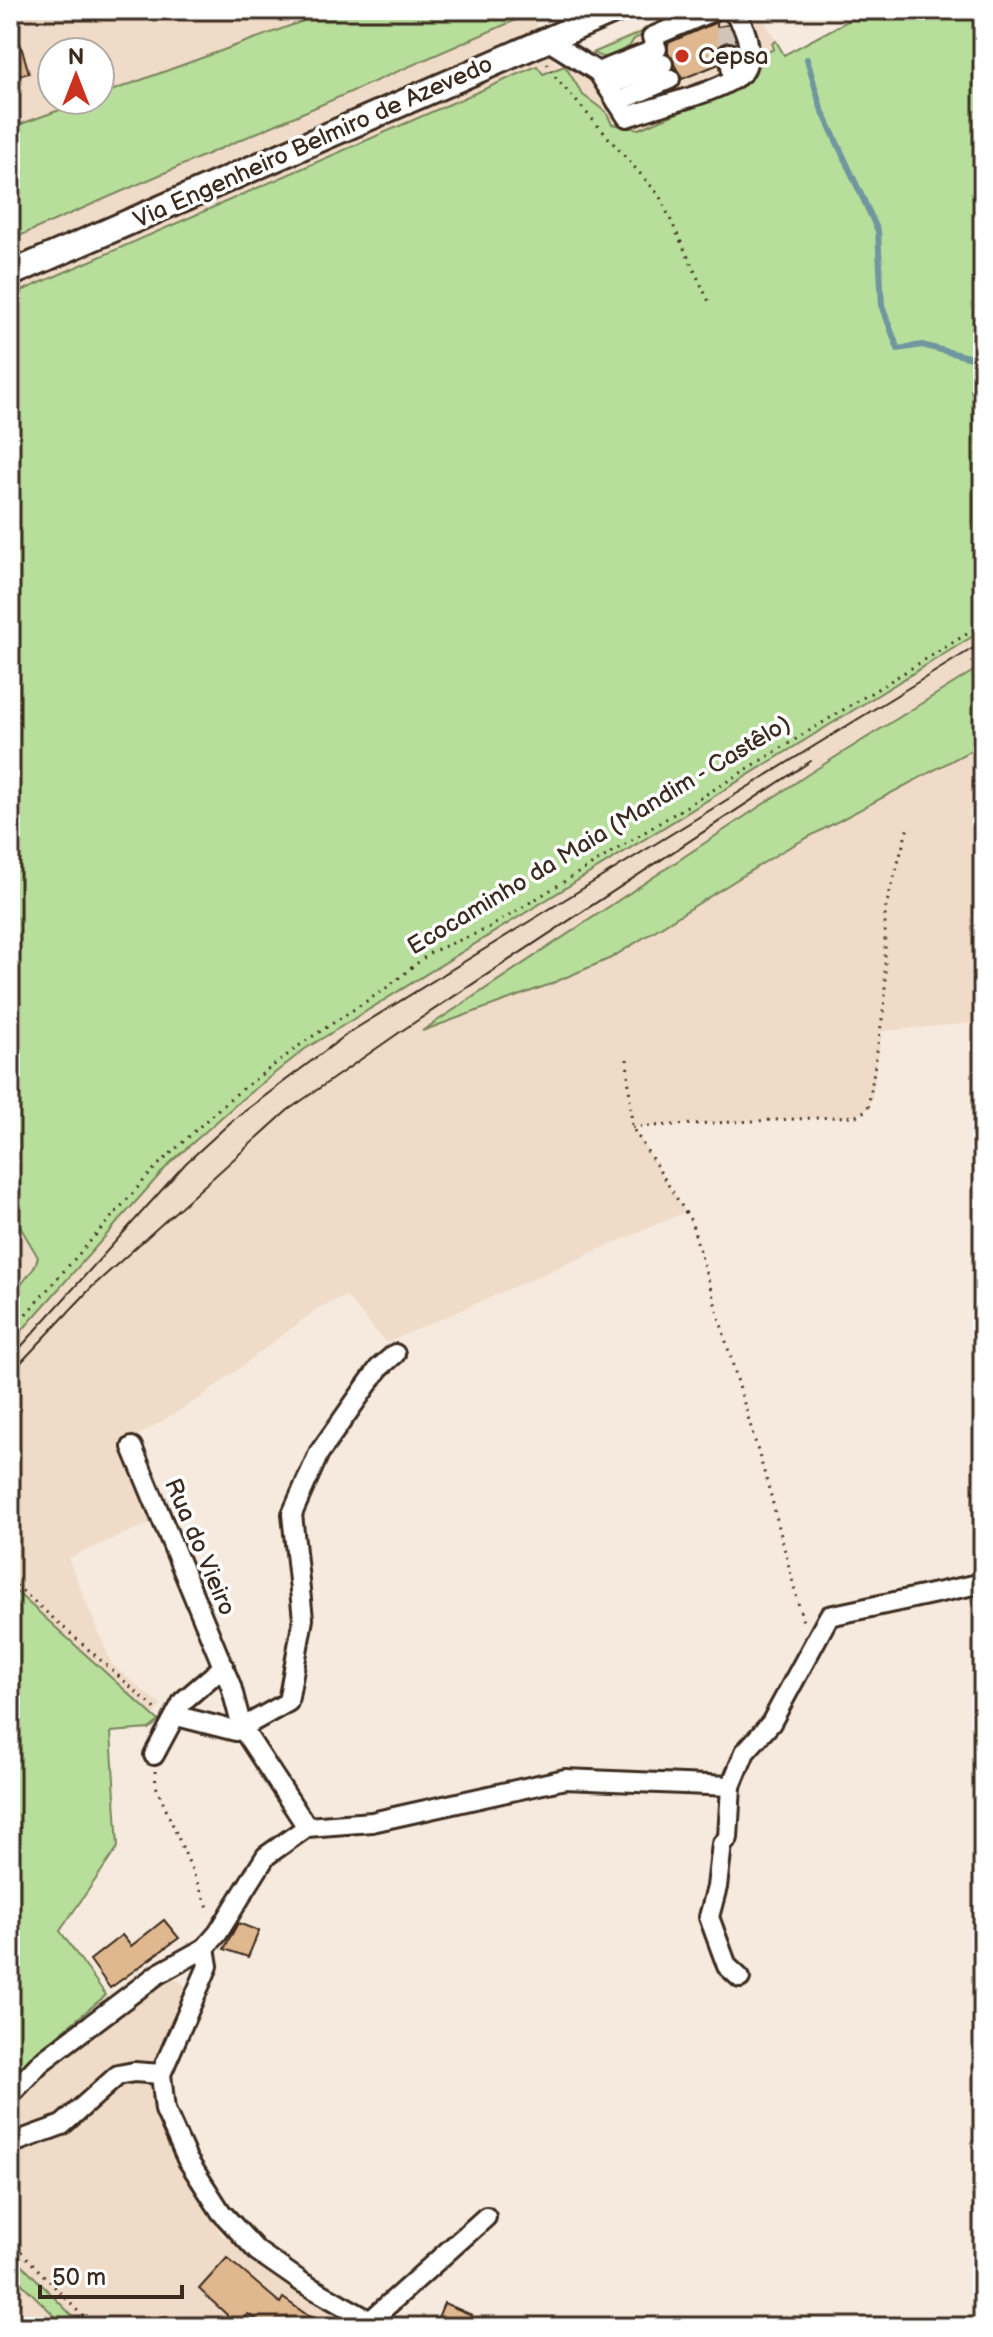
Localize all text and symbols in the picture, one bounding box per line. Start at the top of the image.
north arrow [36,36,116,116]
place label: Cepsa [698,42,769,71]
text: N [68,44,84,71]
marker: Cepsa [673,47,691,65]
street label: Via Engenheiro Belmiro de Azevedo [129,49,497,235]
street label: Ecocaminho da Maia (Mandim - Castêlo) [402,709,796,961]
street label: Rua do Vieiro [158,1474,242,1620]
scale bar [40,2249,182,2299]
text: 50 m [52,2263,106,2292]

